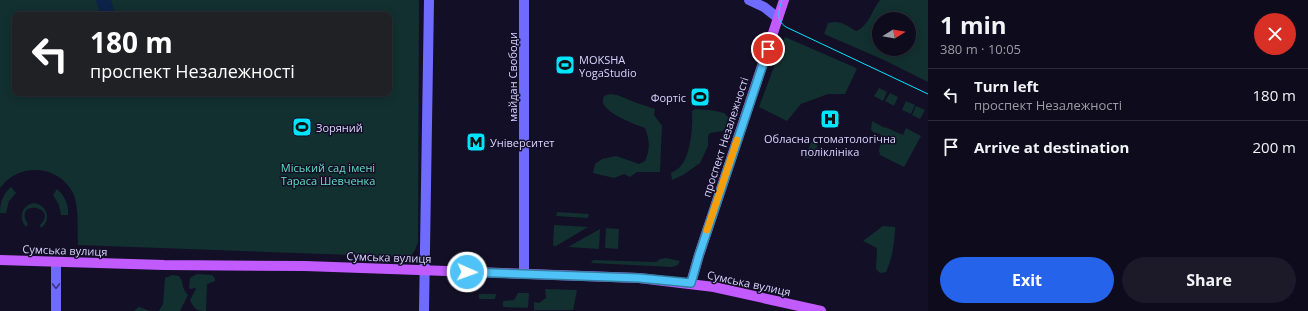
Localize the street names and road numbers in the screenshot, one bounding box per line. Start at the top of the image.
street label: майдан Свободи [505,32,520,122]
street label: проспект Незалежності [699,75,751,199]
street label: Сумська вулиця [22,241,108,259]
street label: Сумська вулиця [346,248,432,266]
street label: Сумська вулиця [706,267,792,299]

